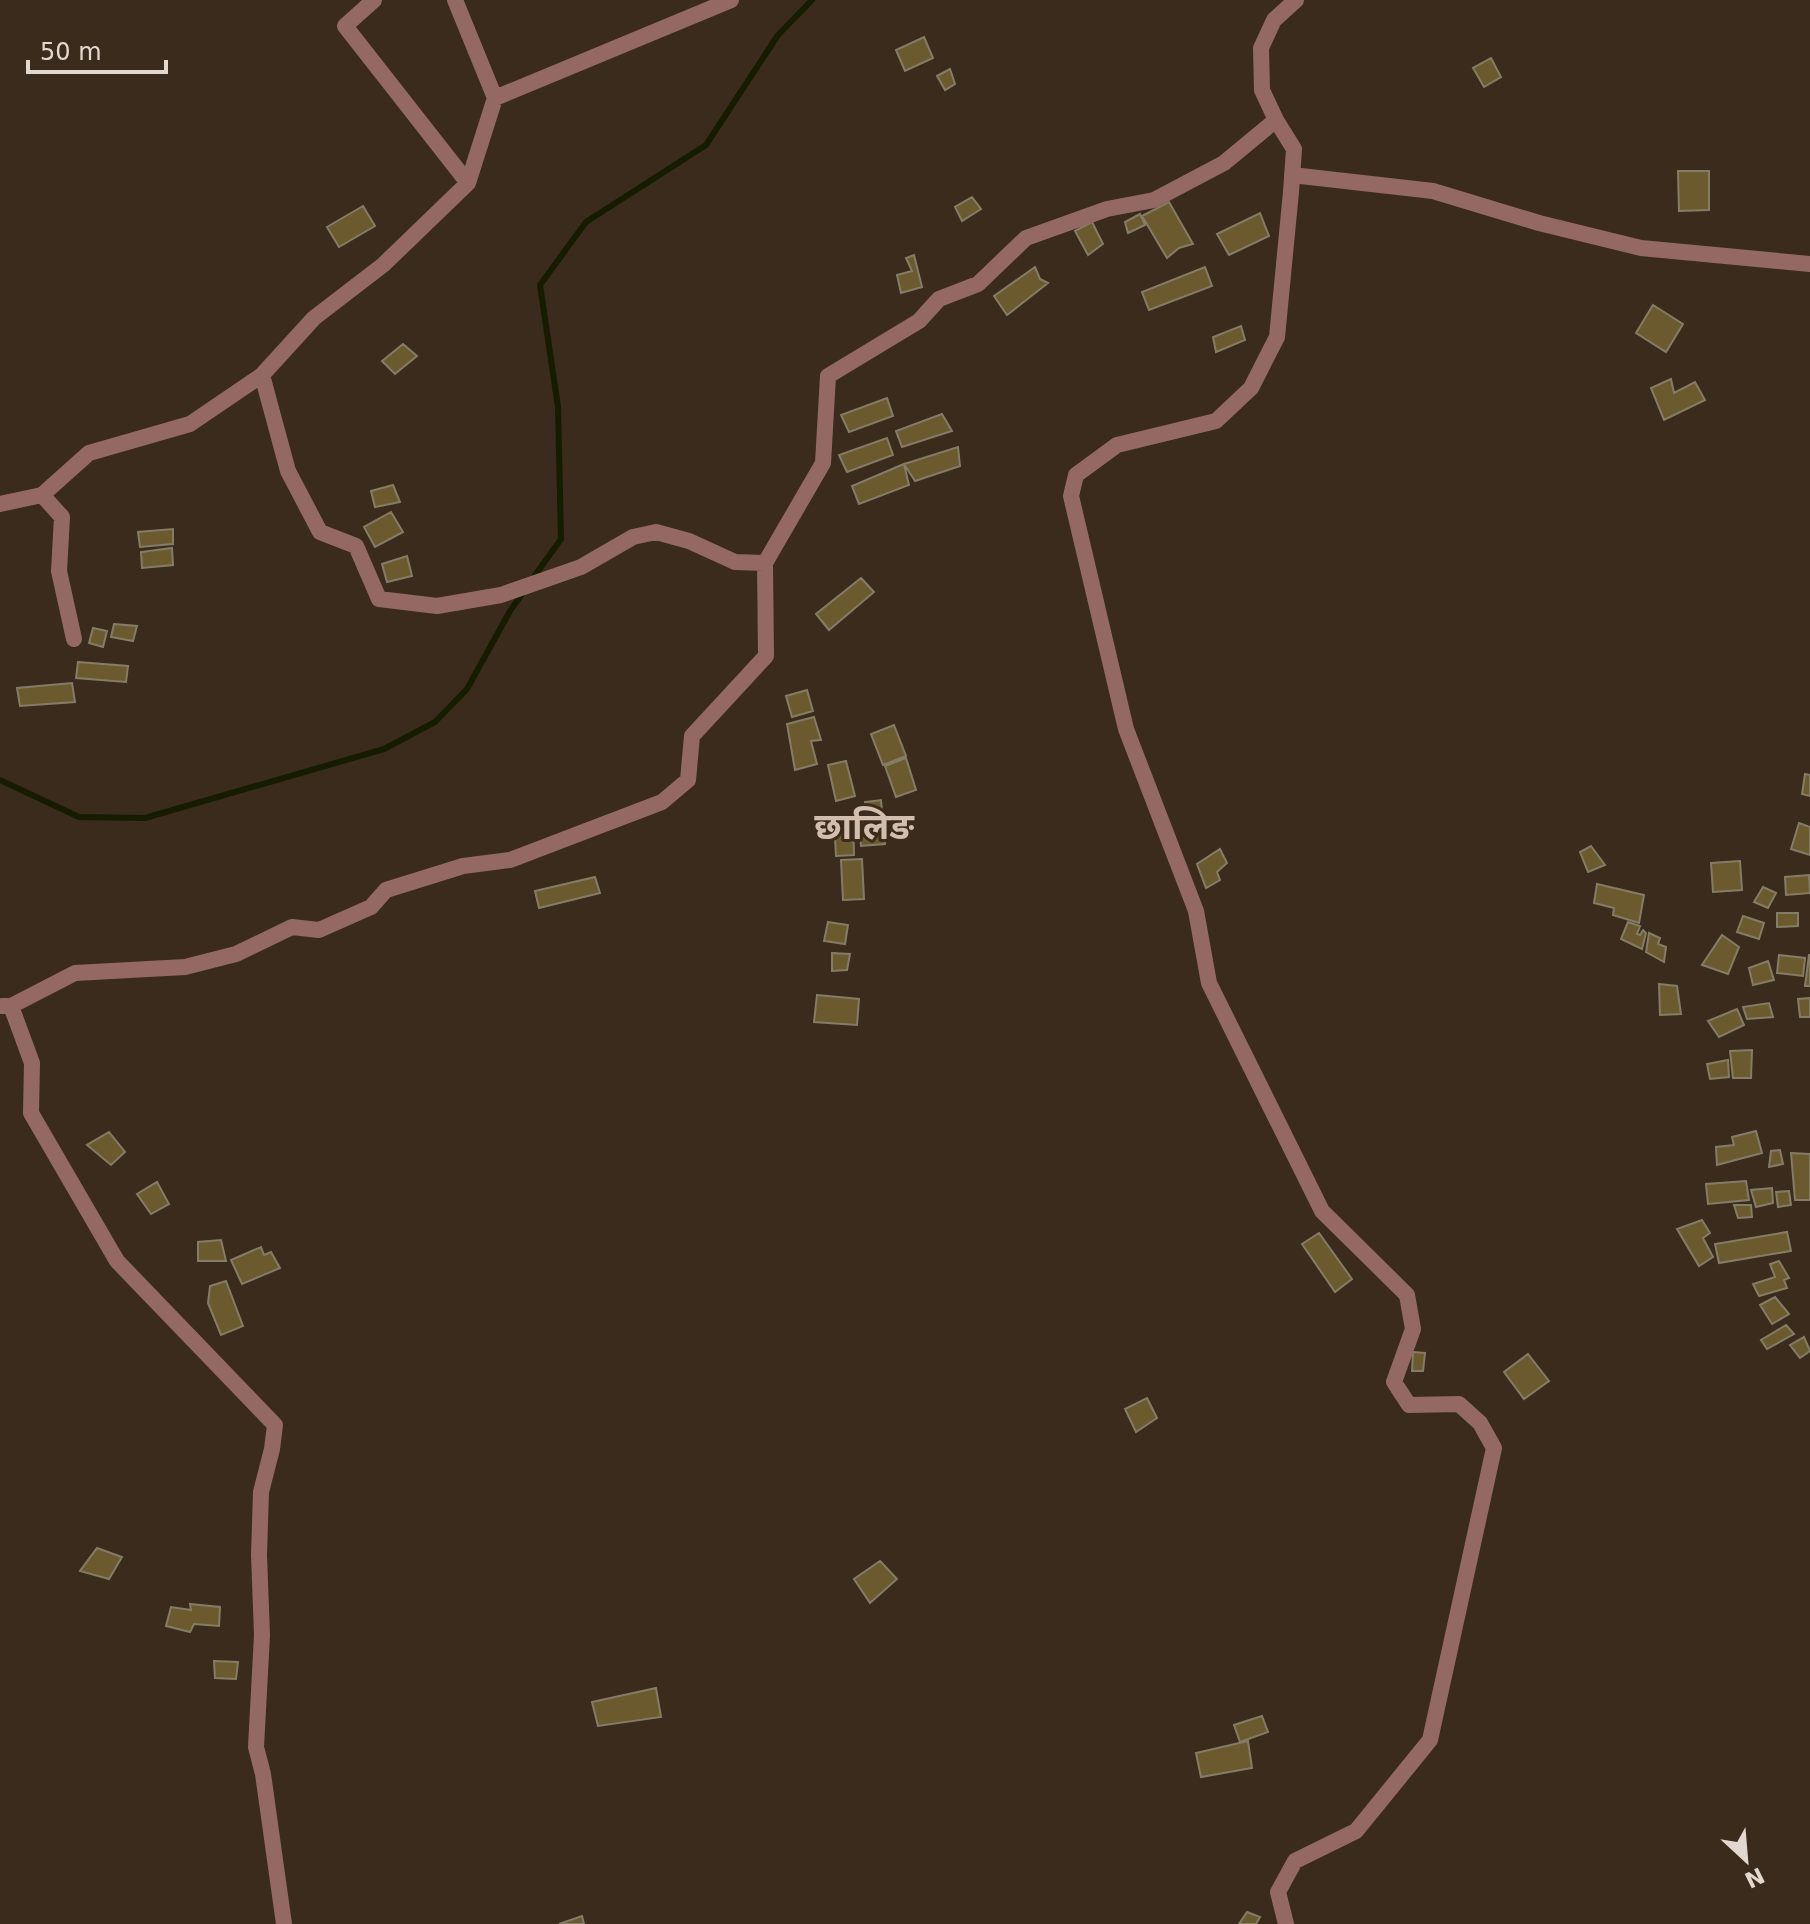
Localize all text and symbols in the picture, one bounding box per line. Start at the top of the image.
scale bar [28,24,166,74]
text: 50 m [40,38,102,66]
district label: छालिङ [814,806,915,847]
north arrow [1706,1820,1786,1900]
text: N [1741,1862,1768,1893]

